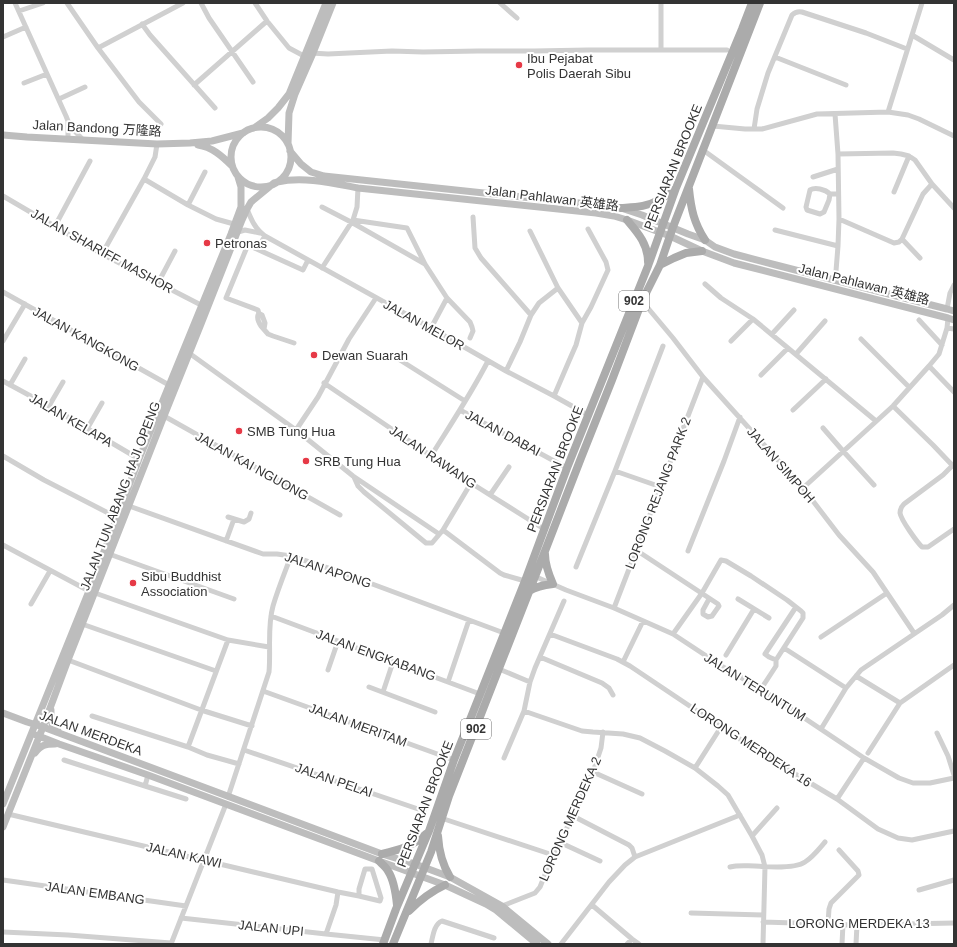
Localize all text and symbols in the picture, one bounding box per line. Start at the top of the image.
place label: Ibu Pejabat Polis Daerah Sibu [527,51,631,81]
marker: Ibu Pejabat Polis Daerah Sibu [514,60,524,70]
street label: PERSIARAN BROOKE [641,102,705,232]
street label: Jalan Bandong 万隆路 [32,117,162,139]
street label: Jalan Pahlawan 英雄路 [484,182,620,214]
street label: JALAN SHARIFF MASHOR [28,206,176,296]
place label: Petronas [215,236,268,251]
marker: Petronas [202,238,212,248]
street label: Jalan Pahlawan 英雄路 [797,260,931,308]
road number: 902 [619,291,649,311]
street label: JALAN MELOR [381,297,467,353]
street label: JALAN KANGKONG [30,304,142,374]
place label: Dewan Suarah [322,348,408,363]
marker: Dewan Suarah [309,350,319,360]
street label: JALAN KELAPA [27,390,116,450]
street label: JALAN TUN ABANG HAJI OPENG [77,399,163,593]
street label: PERSIARAN BROOKE [524,403,586,534]
street label: JALAN DABAI [463,407,543,459]
street label: LORONG REJANG PARK 2 [622,415,694,571]
street label: JALAN RAWANG [387,422,479,492]
place label: SMB Tung Hua [247,424,336,439]
street label: JALAN SIMPOH [744,424,818,506]
marker: SMB Tung Hua [234,426,244,436]
street label: JALAN KAI NGUONG [193,429,311,503]
place label: SRB Tung Hua [314,454,401,469]
marker: SRB Tung Hua [301,456,311,466]
street label: JALAN APONG [283,549,373,591]
place label: Sibu Buddhist Association [141,569,222,599]
marker: Sibu Buddhist Association [128,578,138,588]
street label: JALAN ENGKABANG [314,626,438,684]
street label: JALAN TERUNTUM [702,650,808,724]
street label: JALAN MERITAM [307,700,409,750]
street label: LORONG MERDEKA 16 [688,700,814,790]
street label: JALAN MERDEKA [38,707,145,759]
road number: 902 [461,719,491,739]
street label: PERSIARAN BROOKE [394,738,456,869]
street label: LORONG MERDEKA 2 [536,755,604,883]
street label: JALAN PELAI [293,760,375,800]
street label: JALAN KAWI [145,839,223,871]
street label: JALAN EMBANG [44,879,146,907]
street label: LORONG MERDEKA 13 [788,916,930,931]
street label: JALAN UPI [238,917,304,939]

